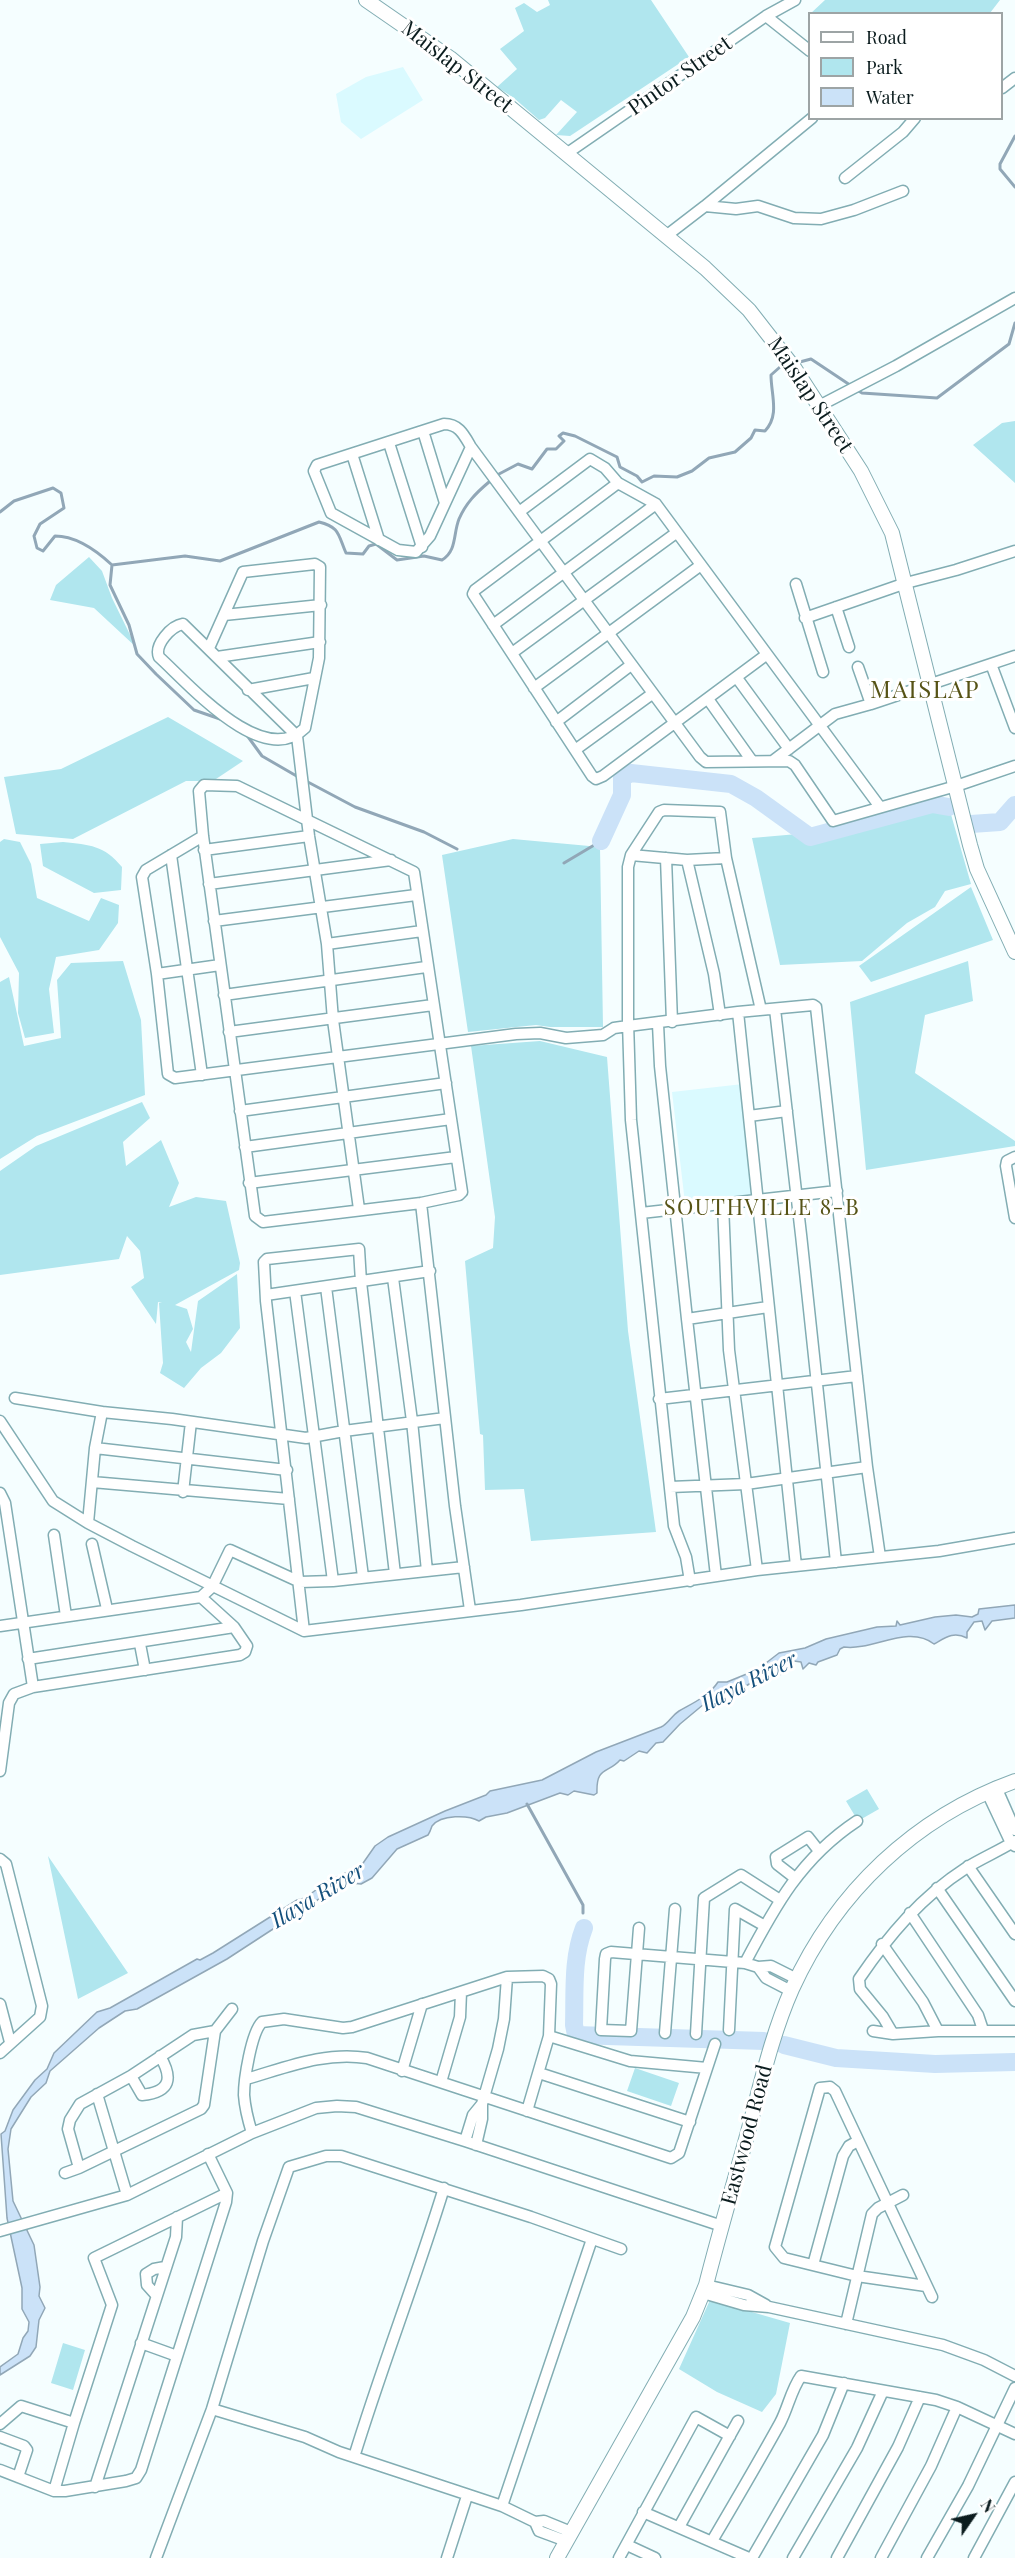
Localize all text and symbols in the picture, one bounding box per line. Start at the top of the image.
legend [808,12,1003,120]
street label: Maislap Street [396,16,518,118]
text: Road [866,25,907,49]
street label: Pintor Street [623,31,737,121]
text: Park [866,55,903,79]
text: Water [866,85,914,109]
street label: Maislap Street [762,332,858,458]
district label: MAISLAP [870,677,980,705]
district label: SOUTHVILLE 8-B [664,1195,860,1221]
water label: Ilaya River [697,1647,801,1717]
water label: Ilaya River [266,1858,370,1934]
street label: Eastwood Road [716,2062,778,2208]
north arrow [943,2486,1003,2546]
text: N [976,2495,1000,2516]

